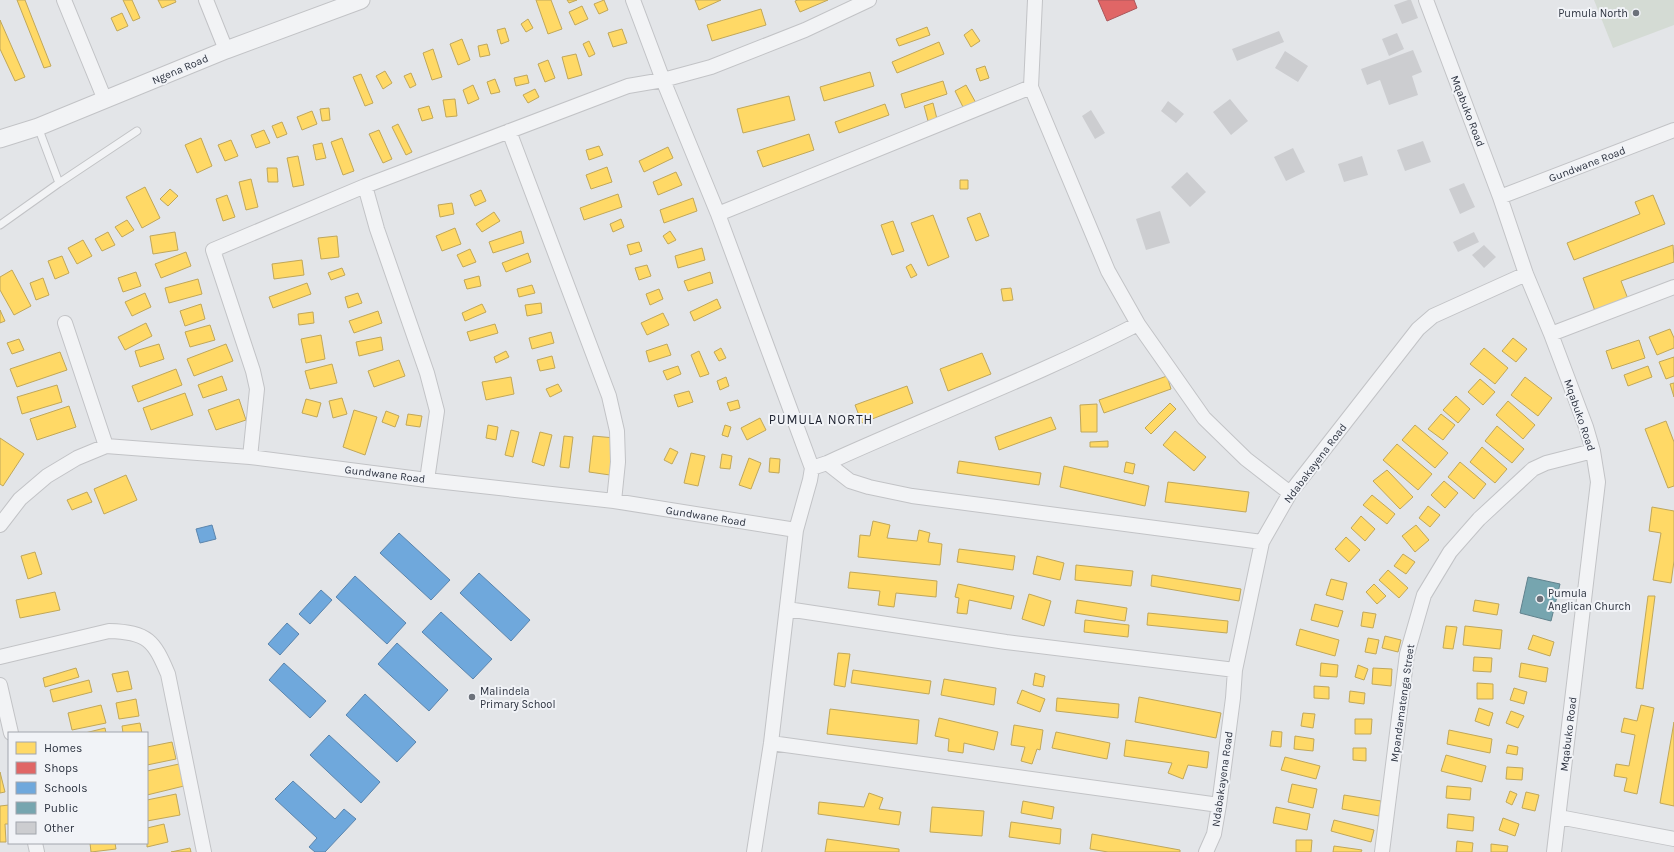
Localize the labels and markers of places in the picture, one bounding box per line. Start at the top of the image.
place label: Pumula North [1558,7,1628,20]
marker: Pumula North [1631,8,1641,18]
place label: Pumula Anglican Church [1548,587,1631,613]
marker: Pumula Anglican Church [1535,594,1545,604]
place label: Malindela Primary School [480,685,555,711]
marker: Malindela Primary School [467,692,477,702]

